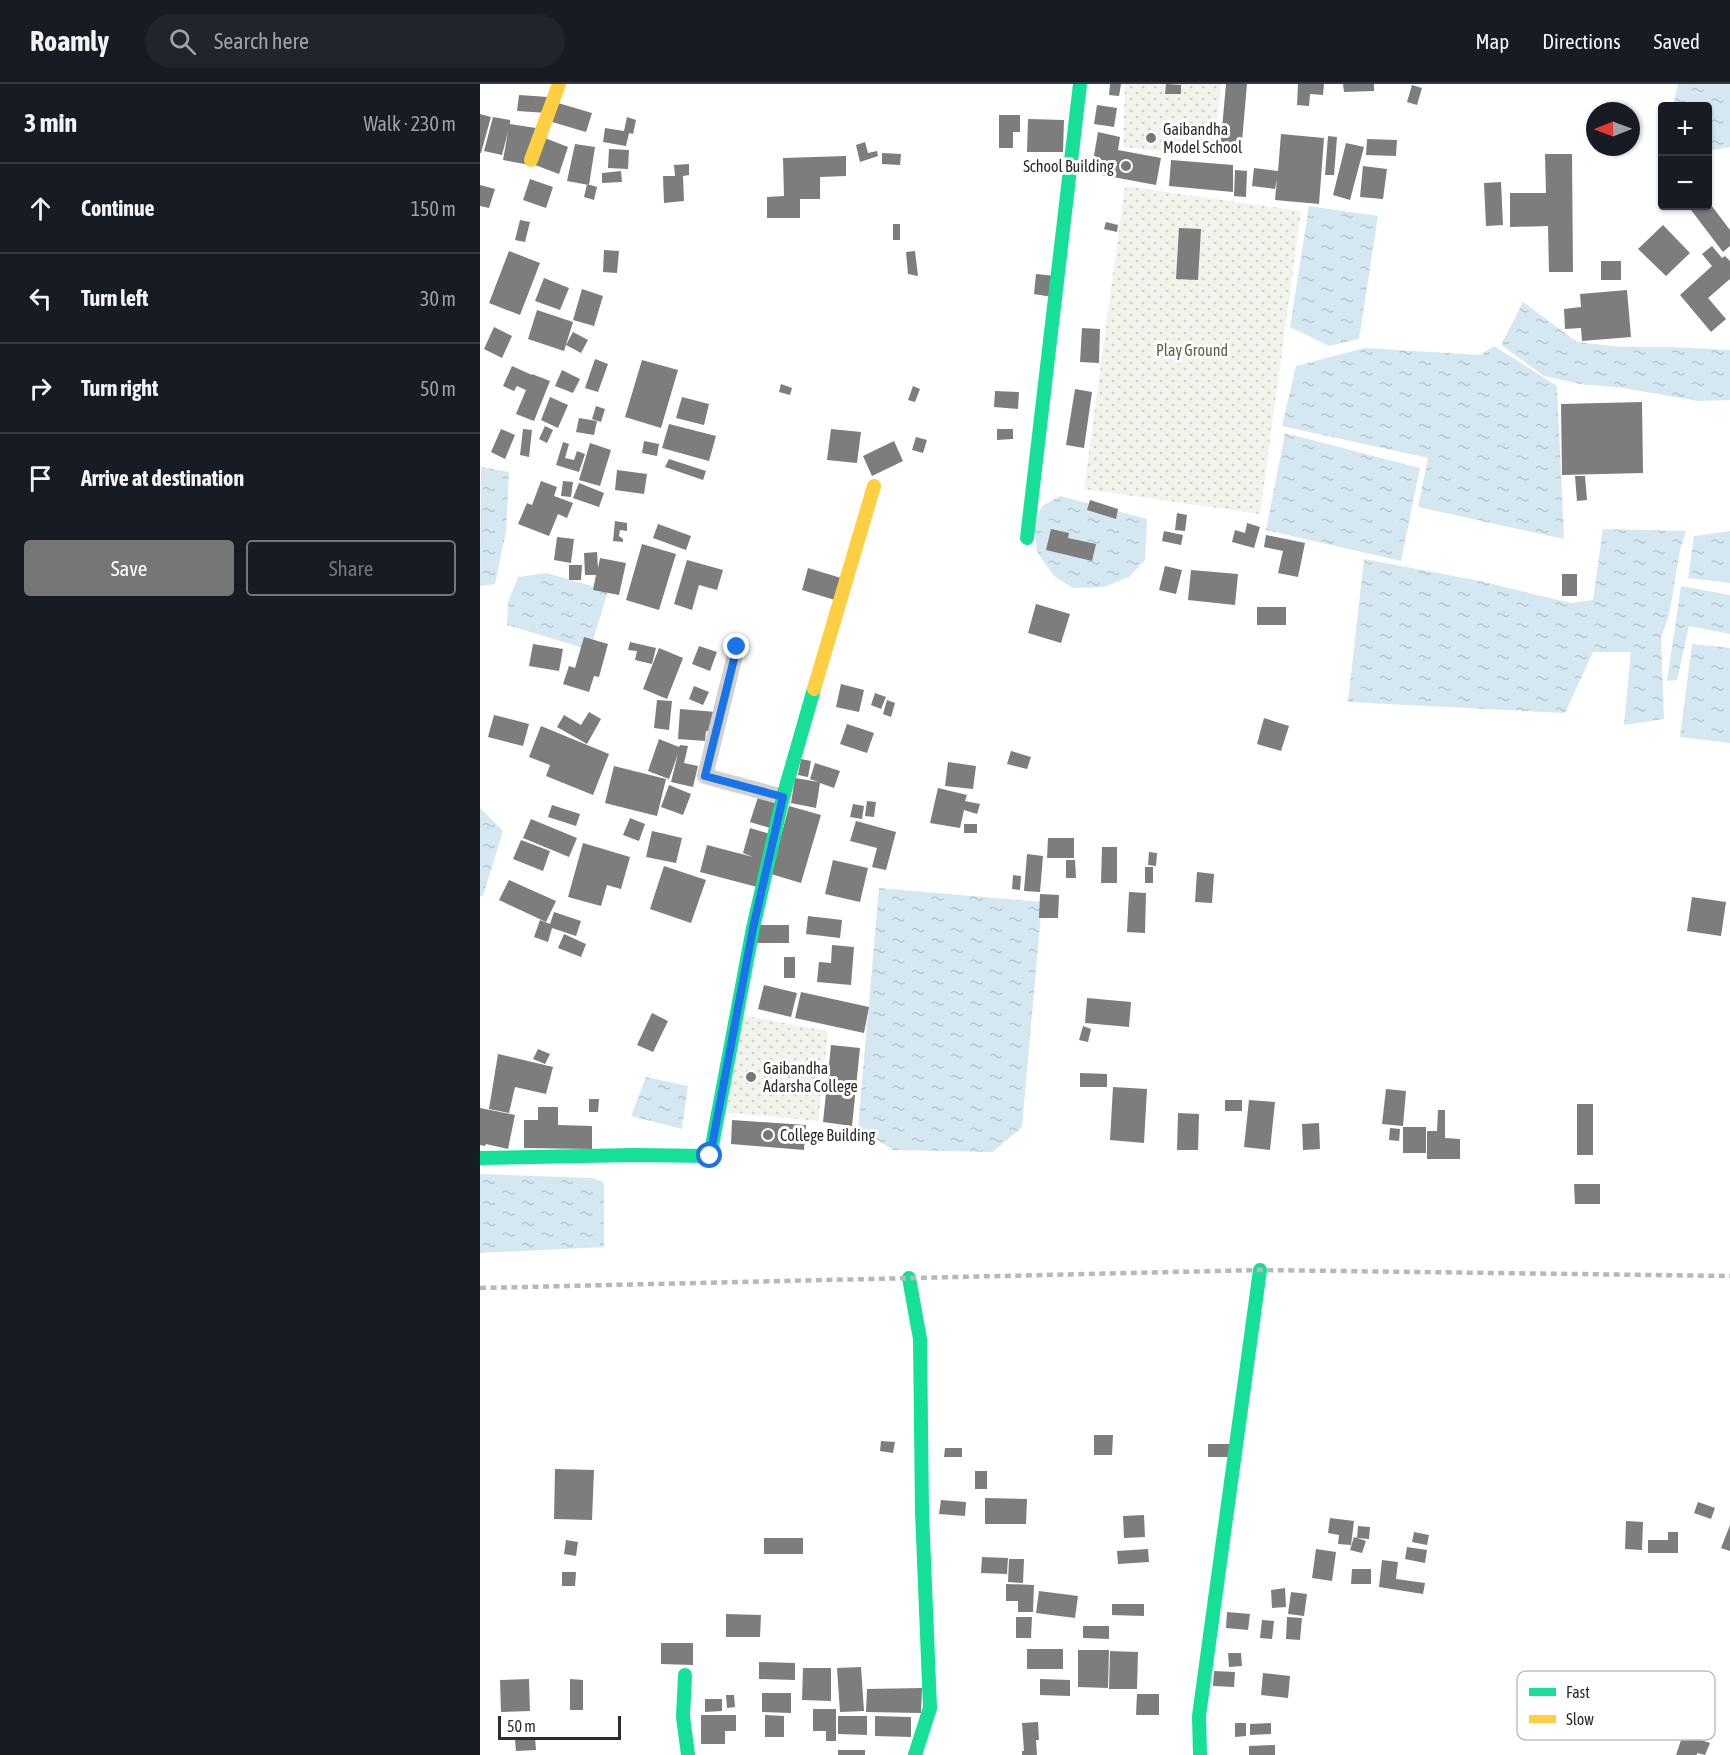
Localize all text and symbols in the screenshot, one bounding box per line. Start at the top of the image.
search box [145,14,565,68]
text: Roamly [30,25,109,57]
icon: search [166,25,199,58]
text: Search here [214,28,309,54]
text: Map [1475,29,1509,53]
text: Directions [1542,29,1621,53]
text: Saved [1654,29,1700,53]
north arrow [1586,102,1640,156]
map controls [1658,102,1712,210]
button: + [1658,102,1712,156]
text: 3 min [24,108,77,138]
text: Walk · 230 m [364,112,456,135]
place label: Gaibandha Model School [1163,120,1243,156]
marker: Gaibandha Model School [1144,131,1158,145]
button: − [1658,156,1712,210]
place label: School Building [1023,157,1114,176]
marker: School Building [1119,159,1133,173]
icon: ahead [24,192,57,225]
text: Continue [81,195,155,221]
text: 150 m [411,197,456,220]
icon: left [24,282,57,315]
text: Turn left [81,285,148,311]
text: 30 m [420,287,456,310]
park label: Play Ground [1156,341,1228,360]
icon: right [24,372,57,405]
text: Turn right [81,375,158,401]
text: 50 m [420,377,456,400]
icon: arrive [24,462,57,495]
text: Arrive at destination [81,465,244,491]
button: Save [24,540,234,596]
button: Share [246,540,456,596]
route end [723,633,749,659]
place label: Gaibandha Adarsha College [763,1059,858,1096]
marker: Gaibandha Adarsha College [744,1070,758,1084]
place label: College Building [780,1126,875,1145]
marker: College Building [761,1128,775,1142]
route start [696,1142,722,1168]
legend [1517,1671,1715,1740]
text: Fast [1566,1683,1590,1701]
text: Slow [1566,1710,1594,1728]
scale bar [498,1713,621,1740]
text: 50 m [507,1717,536,1735]

